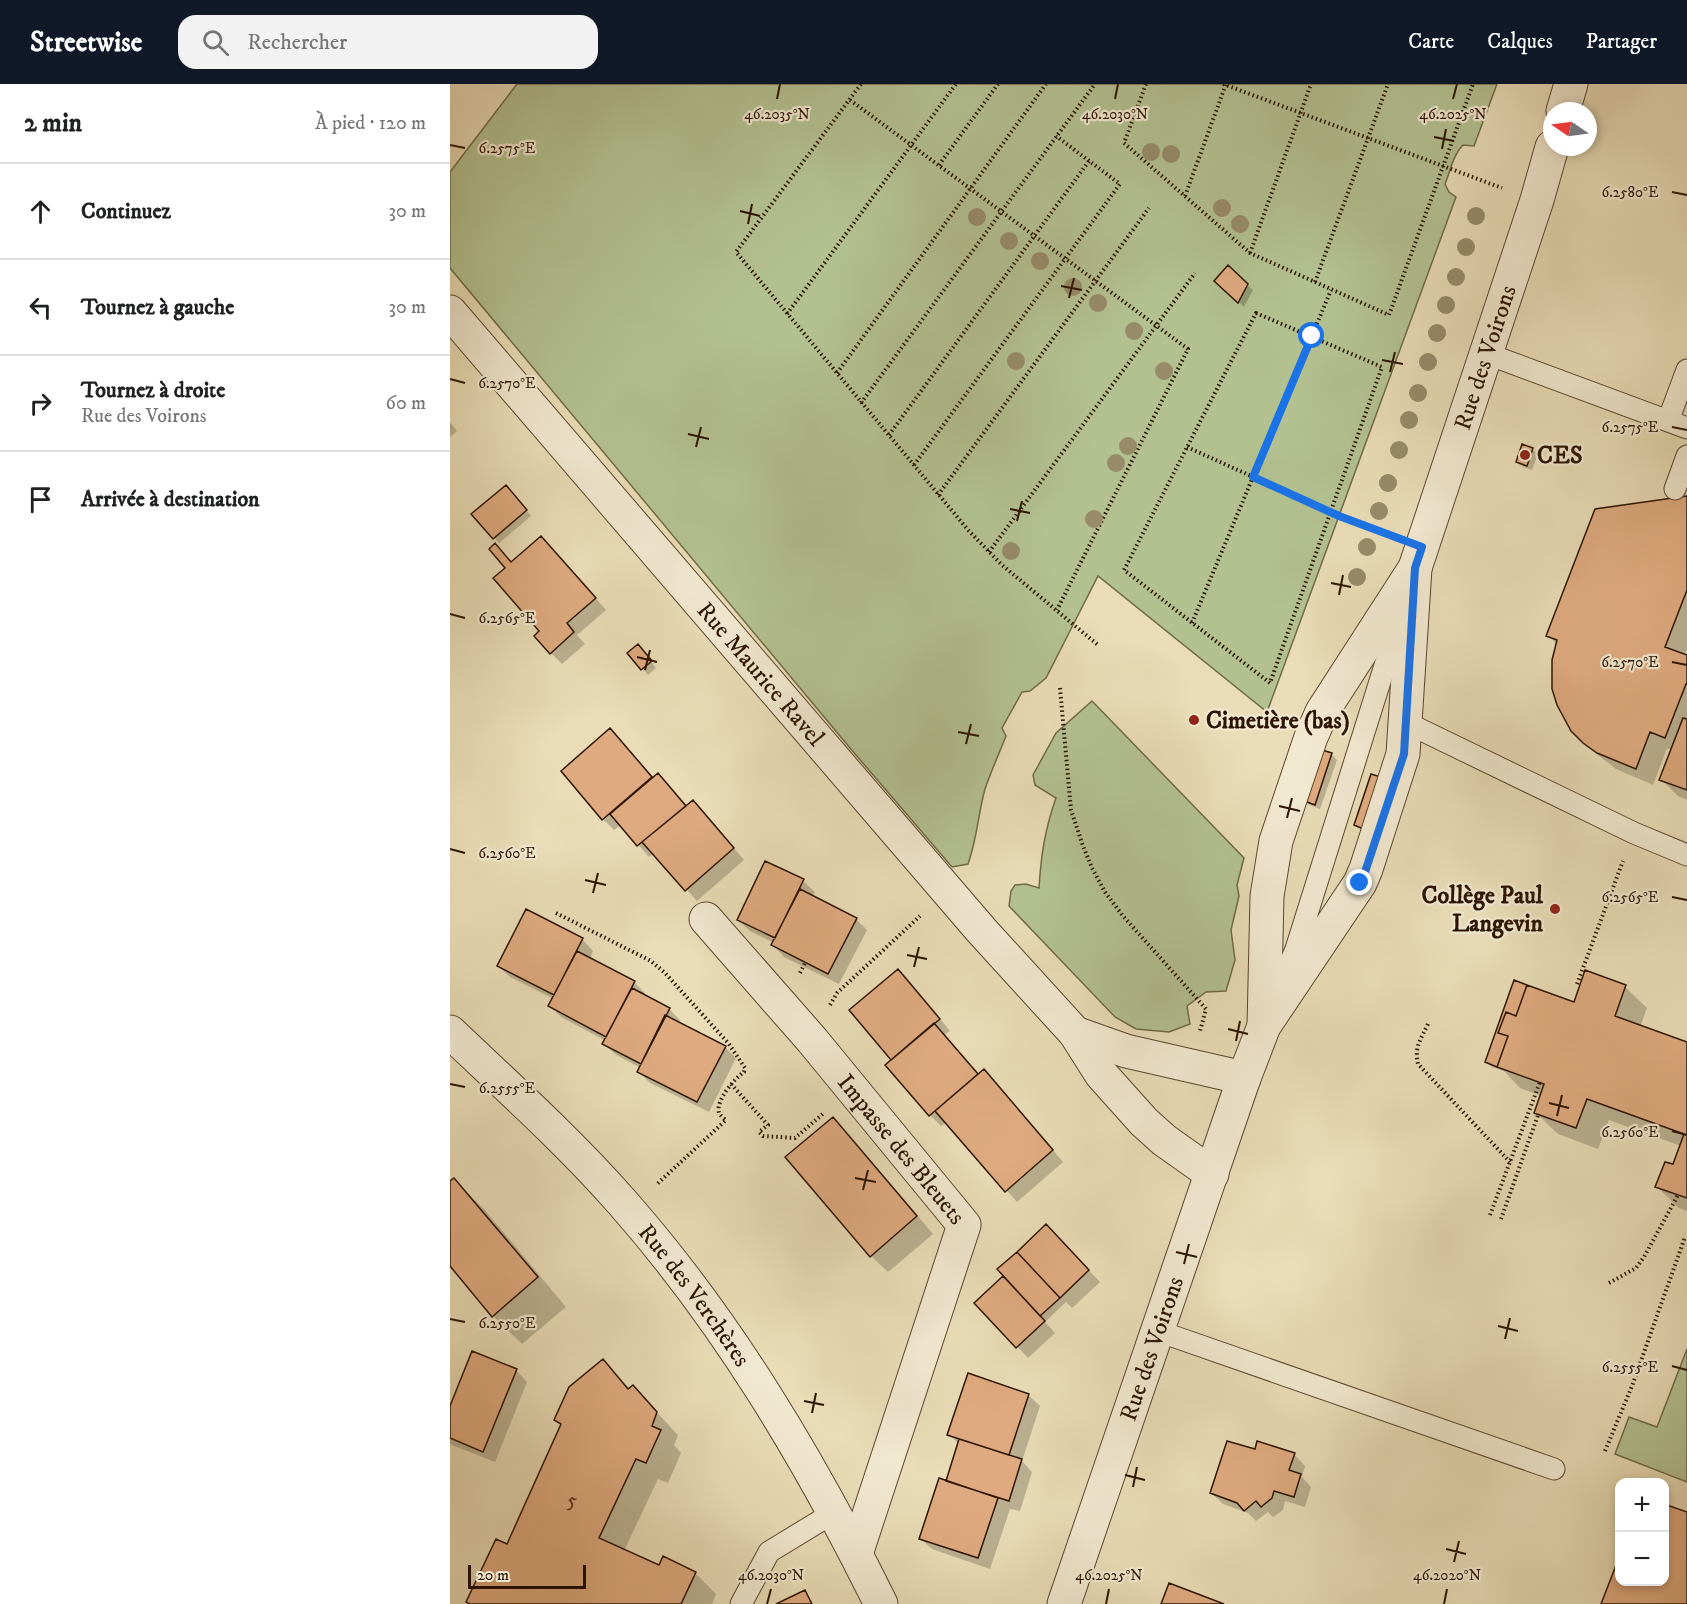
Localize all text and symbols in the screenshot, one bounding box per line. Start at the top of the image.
search box [178,15,598,69]
text: Streetwise [30,25,142,60]
icon: search [199,26,232,59]
text: Rechercher [247,29,347,56]
text: Carte [1408,29,1454,55]
text: Calques [1487,29,1553,55]
text: Partager [1586,29,1657,55]
north arrow [1543,102,1597,156]
text: 46.2035°N [744,105,810,124]
text: 46.2030°N [1082,105,1148,124]
text: 46.2025°N [1419,105,1487,124]
text: 2 min [24,107,82,140]
text: À pied · 120 m [315,111,426,136]
text: 6.2575°E [479,139,536,158]
text: 6.2580°E [1601,183,1659,202]
icon: ahead [24,195,57,228]
text: Continuez [81,198,171,225]
text: 30 m [388,199,426,224]
street label: Rue des Voirons [1448,282,1524,434]
icon: left [24,291,57,324]
text: Tournez à gauche [81,294,234,321]
text: 30 m [388,295,426,320]
route start [1298,322,1324,348]
text: 6.2570°E [478,374,536,393]
text: Tournez à droite [81,377,225,404]
icon: right [24,387,57,420]
text: 60 m [386,391,426,416]
text: Rue des Voirons [81,404,207,429]
text: 6.2575°E [1602,418,1659,437]
place label: CES [1537,441,1583,471]
marker: CES [1518,448,1532,462]
icon: arrive [24,483,57,516]
text: Arrivée à destination [81,486,260,513]
street label: Rue Maurice Ravel [690,596,831,753]
text: 6.2565°E [479,609,536,628]
text: 6.2570°E [1601,653,1659,672]
place label: Cimetière (bas) [1206,706,1350,736]
marker: Cimetière (bas) [1187,713,1201,727]
text: 6.2560°E [478,844,536,863]
route end [1346,869,1372,895]
place label: Collège Paul Langevin [1422,881,1544,939]
text: 6.2565°E [1602,888,1659,907]
marker: Collège Paul Langevin [1548,902,1562,916]
street label: Impasse des Bleuets [830,1068,971,1231]
text: 6.2555°E [479,1079,536,1098]
text: 6.2560°E [1601,1123,1659,1142]
street label: Rue des Verchères [631,1218,756,1373]
street label: Rue des Voirons [1114,1273,1191,1425]
text: 6.2550°E [478,1314,536,1333]
text: 6.2555°E [1602,1358,1659,1377]
map controls [1615,1478,1669,1586]
button: + [1615,1478,1669,1532]
house number: 5 [567,1488,577,1514]
button: − [1615,1532,1669,1586]
scale bar [468,1562,586,1590]
text: 20 m [477,1565,509,1585]
text: 46.2030°N [738,1566,804,1585]
text: 46.2025°N [1075,1566,1143,1585]
text: 46.2020°N [1413,1566,1481,1585]

